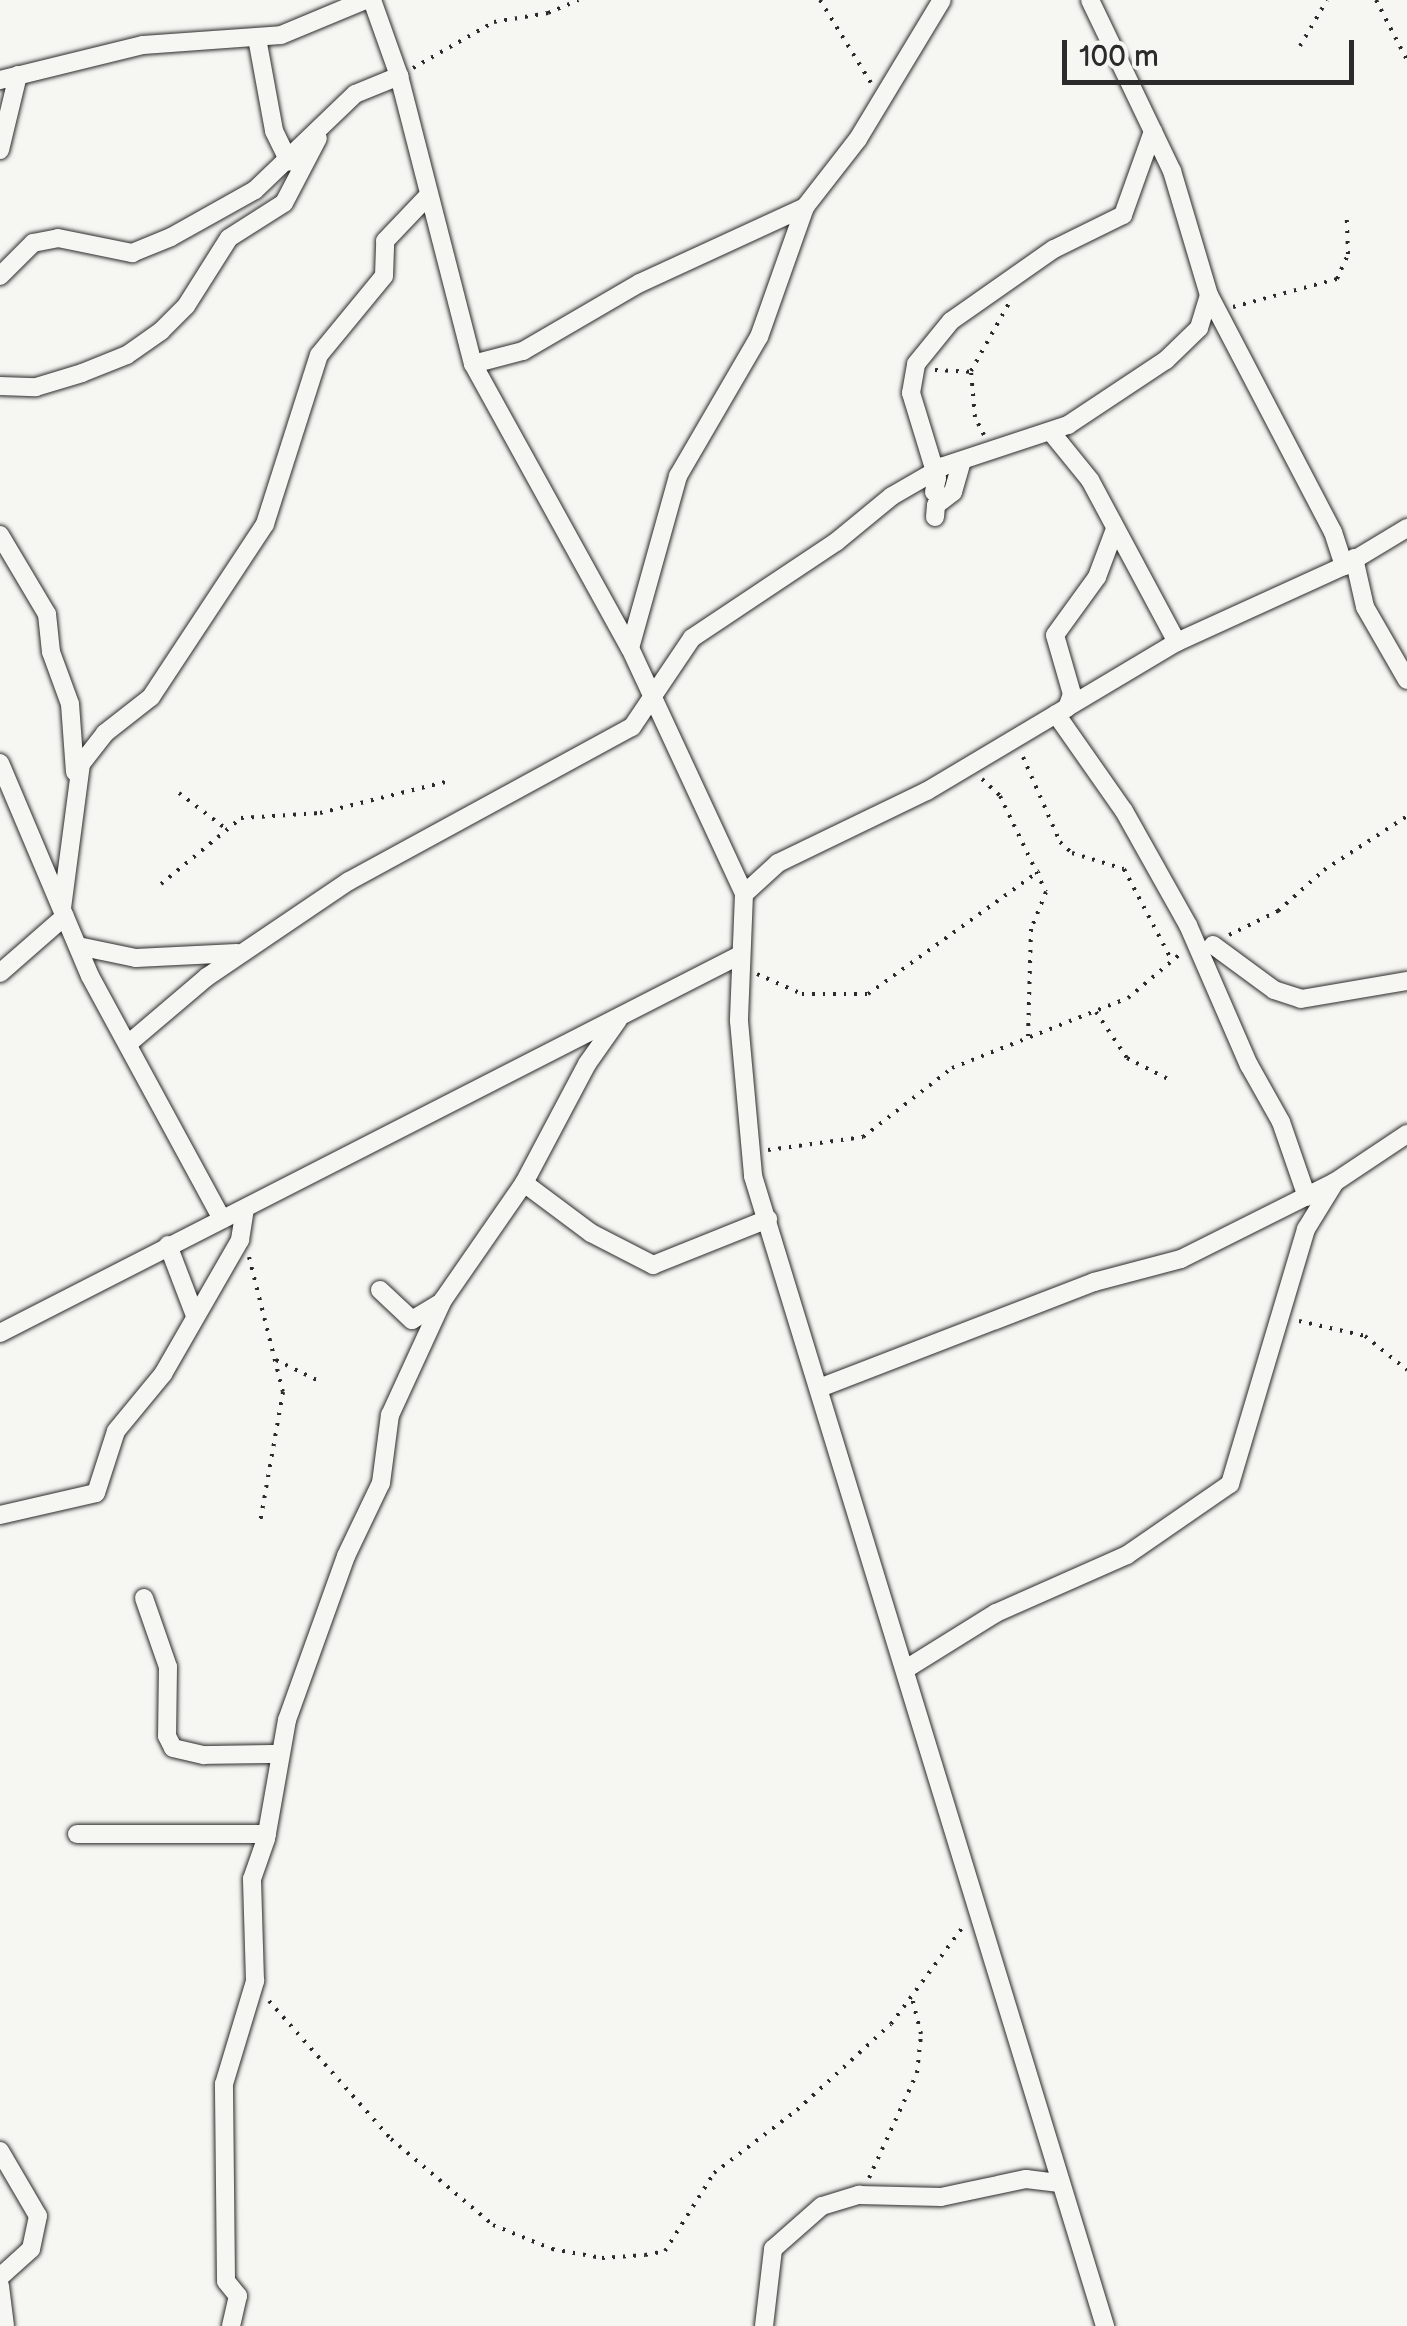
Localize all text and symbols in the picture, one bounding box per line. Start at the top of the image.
scale bar [1067,20,1360,82]
text: 100 m [1079,39,1159,75]

